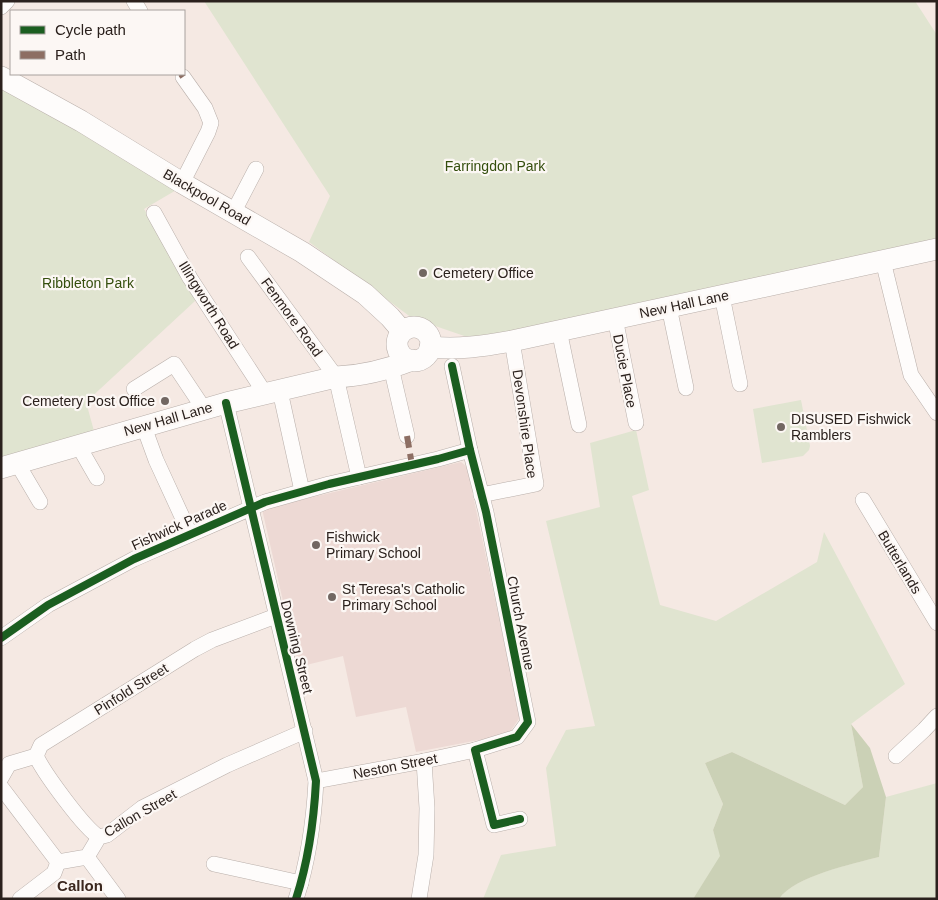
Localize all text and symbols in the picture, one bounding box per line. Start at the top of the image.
legend [10,10,185,75]
text: Cycle path [55,21,126,38]
text: Path [55,46,86,63]
park label: Farringdon Park [445,158,546,174]
street label: Blackpool Road [161,166,253,228]
street label: Illingworth Road [176,258,242,352]
place label: Cemetery Office [433,265,534,281]
marker: Cemetery Office [417,267,429,279]
park label: Ribbleton Park [42,275,135,291]
street label: Fenmore Road [258,275,326,359]
street label: New Hall Lane [638,287,730,321]
street label: Ducie Place [610,333,640,409]
street label: Devonshire Place [509,369,541,480]
place label: Cemetery Post Office [22,393,155,409]
marker: Cemetery Post Office [159,395,171,407]
street label: New Hall Lane [122,399,214,439]
place label: DISUSED Fishwick Ramblers [791,411,912,443]
marker: DISUSED Fishwick Ramblers [775,421,787,433]
street label: Fishwick Parade [129,497,229,553]
street label: Butterlands [875,528,925,596]
place label: Fishwick Primary School [326,529,421,561]
marker: Fishwick Primary School [310,539,322,551]
street label: Church Avenue [504,575,538,672]
place label: St Teresa's Catholic Primary School [342,581,465,613]
marker: St Teresa's Catholic Primary School [326,591,338,603]
street label: Downing Street [278,599,316,695]
street label: Pinfold Street [91,660,171,718]
street label: Neston Street [351,750,439,782]
street label: Callon Street [101,786,179,840]
district label: Callon [57,877,103,894]

